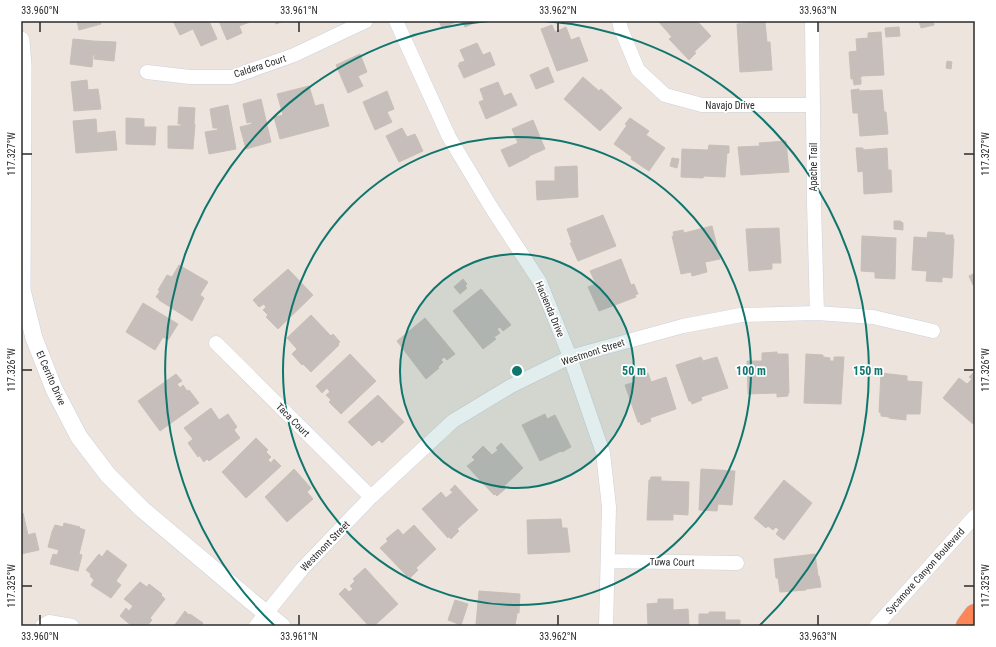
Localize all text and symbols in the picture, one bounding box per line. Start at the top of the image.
text: 33.960°N [21,5,59,16]
text: 33.961°N [280,5,318,16]
text: 33.962°N [539,5,577,16]
text: 33.963°N [799,5,837,16]
street label: Caldera Court [233,52,287,80]
street label: Navajo Drive [705,100,755,111]
text: 117.327°W [6,132,17,176]
text: 117.327°W [980,132,991,176]
street label: Apache Trail [808,143,819,191]
street label: Hacienda Drive [533,279,567,339]
street label: Westmont Street [560,337,626,367]
text: 117.326°W [6,348,17,392]
text: 117.326°W [980,348,991,392]
street label: El Cerrito Drive [34,349,68,407]
centre of rings [510,364,524,378]
text: 50 m [622,364,646,378]
text: 100 m [736,364,766,378]
text: 150 m [853,364,883,378]
street label: Taca Court [274,401,312,439]
street label: Westmont Street [298,519,352,573]
street label: Sycamore Canyon Boulevard [883,526,967,616]
street label: Tuwa Court [649,556,695,568]
text: 117.325°W [6,564,17,608]
text: 117.325°W [980,564,991,608]
text: 33.960°N [21,631,59,642]
text: 33.961°N [280,631,318,642]
text: 33.962°N [539,631,577,642]
text: 33.963°N [799,631,837,642]

